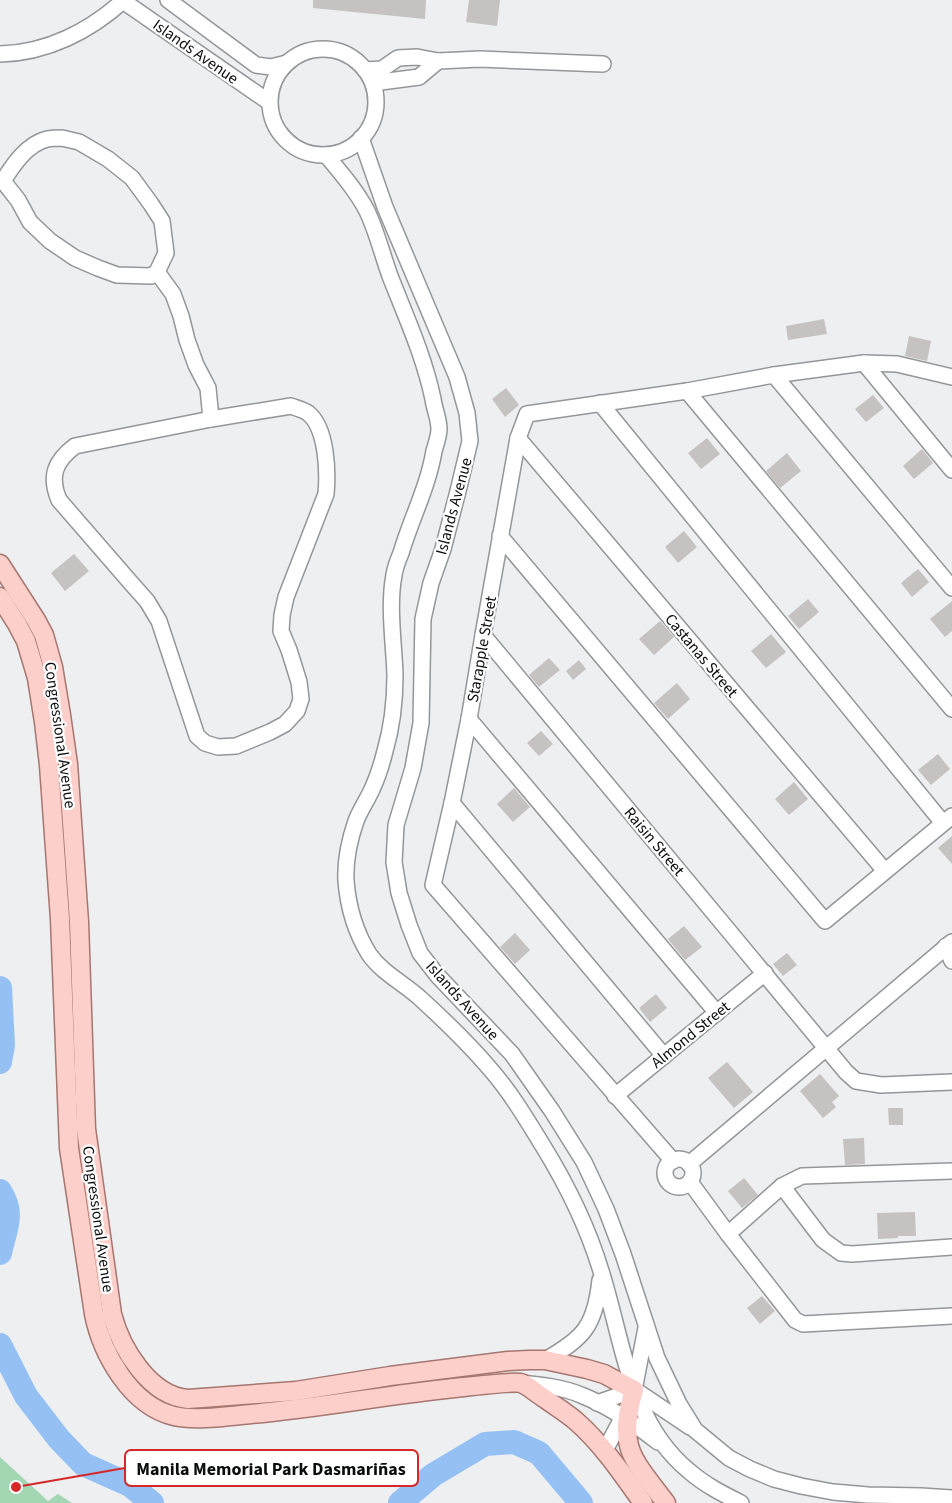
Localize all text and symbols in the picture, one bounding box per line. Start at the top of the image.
street label: Islands Avenue [148,14,243,90]
street label: Islands Avenue [430,455,478,557]
street label: Starapple Street [462,594,502,704]
street label: Castanas Street [660,609,743,703]
street label: Congressional Avenue [39,661,81,810]
street label: Raisin Street [619,802,690,881]
street label: Islands Avenue [421,956,504,1045]
street label: Almond Street [647,996,735,1073]
street label: Congressional Avenue [77,1145,119,1294]
callout: Manila Memorial Park Dasmariñas [125,1450,418,1486]
text: Manila Memorial Park Dasmariñas [136,1457,406,1482]

